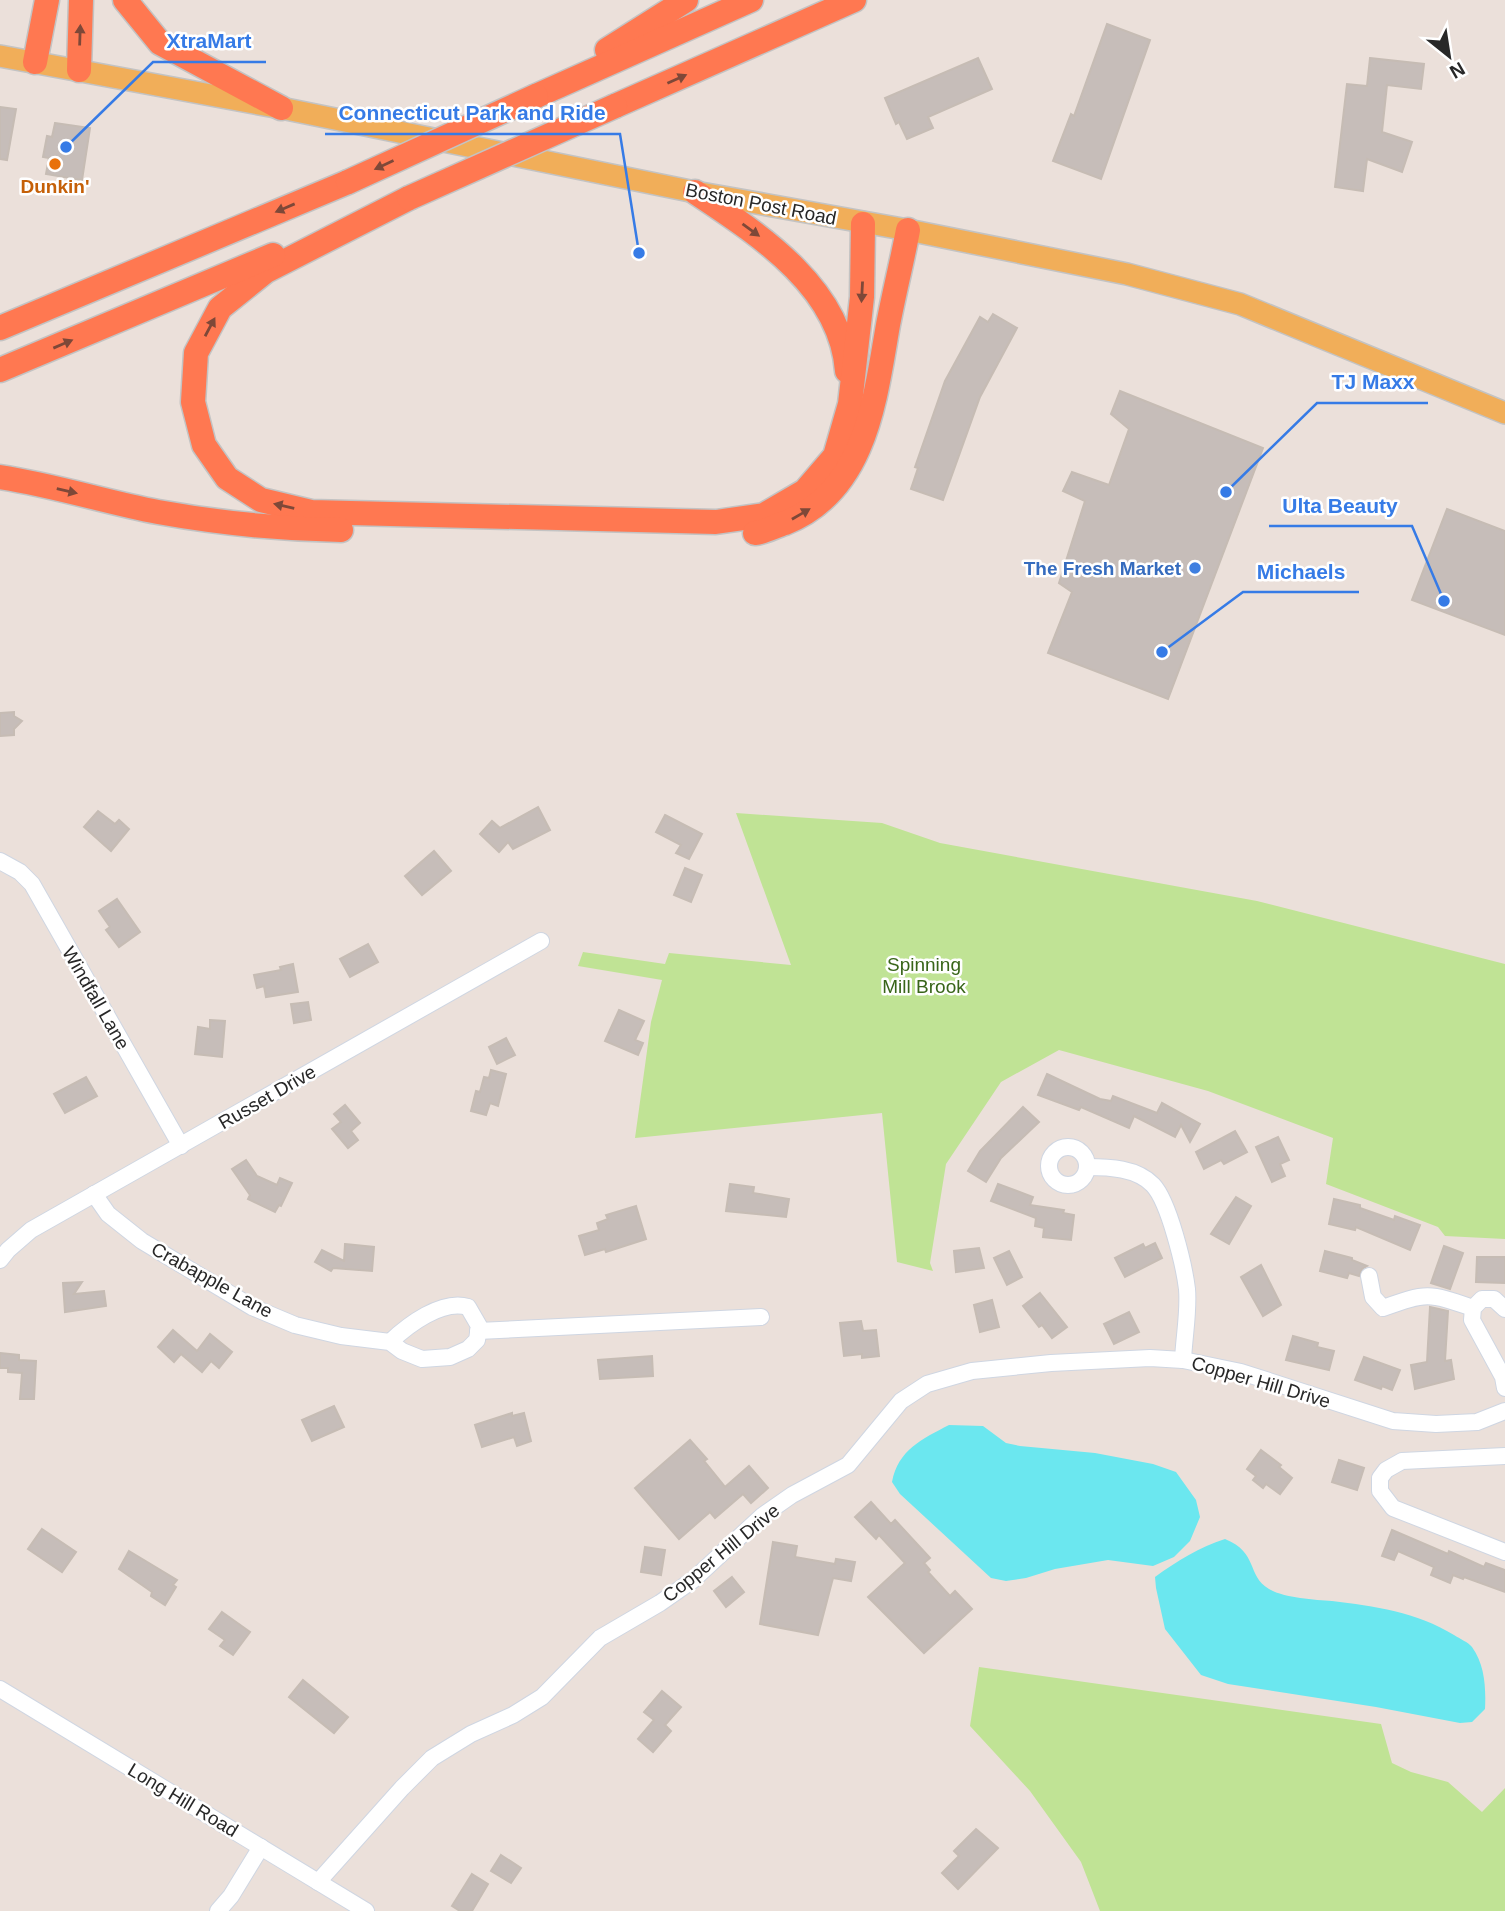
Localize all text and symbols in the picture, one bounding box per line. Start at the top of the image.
callout: XtraMart [153,20,266,62]
north arrow [1414,21,1484,91]
one-way arrow [74,24,86,46]
text: XtraMart [166,29,252,52]
text: N [1446,58,1468,83]
one-way arrow [667,73,687,85]
callout: Connecticut Park and Ride [325,92,620,134]
text: Connecticut Park and Ride [338,101,606,124]
marker: Dunkin' [47,156,63,172]
one-way arrow [374,160,395,171]
place label: Dunkin' [21,176,89,197]
street label: Boston Post Road [684,179,838,229]
one-way arrow [275,202,295,214]
one-way arrow [742,223,760,237]
one-way arrow [856,281,867,303]
one-way arrow [204,317,216,337]
one-way arrow [53,338,74,349]
callout: TJ Maxx [1317,361,1428,403]
text: TJ Maxx [1332,370,1415,393]
callout: Ulta Beauty [1269,484,1412,526]
one-way arrow [56,485,78,496]
text: Ulta Beauty [1282,494,1398,517]
one-way arrow [273,500,295,511]
one-way arrow [791,508,810,521]
callout: Michaels [1243,550,1359,592]
place label: The Fresh Market [1024,558,1182,579]
marker: The Fresh Market [1187,560,1203,576]
text: Michaels [1257,560,1345,583]
street label: Windfall Lane [58,943,134,1053]
park label: Spinning Mill Brook [882,954,966,997]
street label: Russet Drive [215,1061,319,1133]
street label: Crabapple Lane [148,1238,276,1322]
street label: Copper Hill Drive [1189,1352,1333,1412]
street label: Copper Hill Drive [659,1500,783,1606]
street label: Long Hill Road [124,1759,242,1841]

